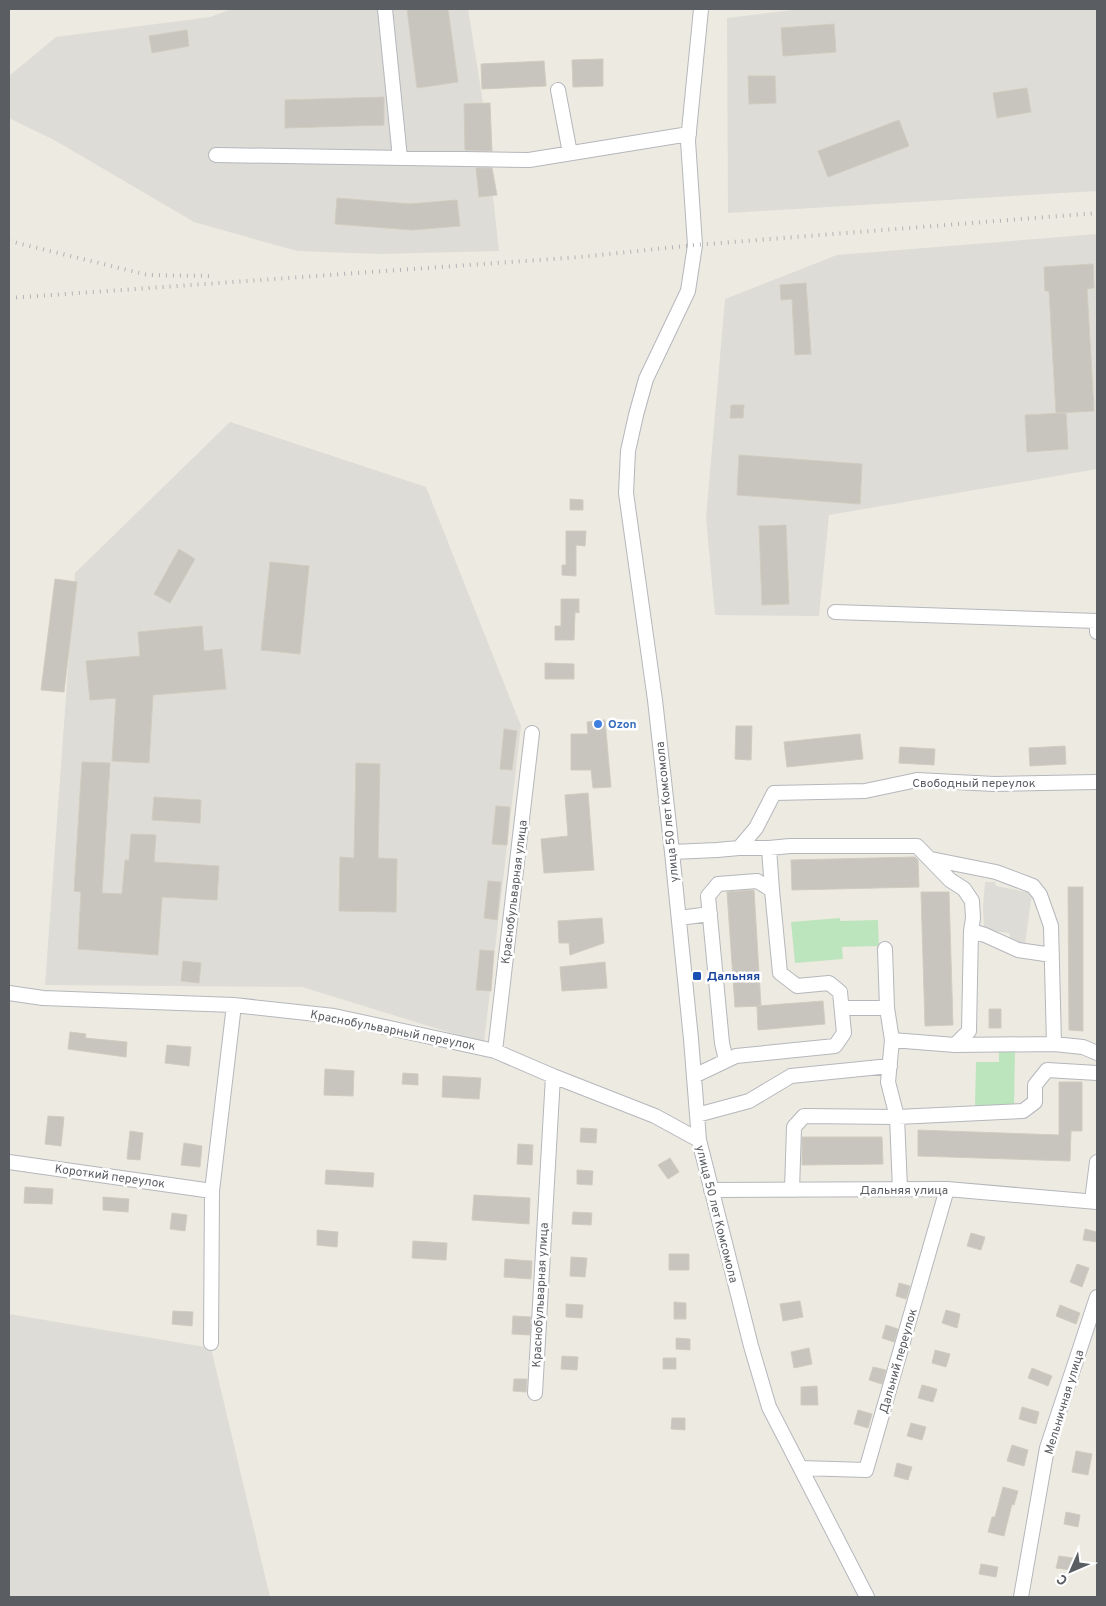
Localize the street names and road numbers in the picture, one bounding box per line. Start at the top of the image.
street label: улица 50 лет Комсомола [653,741,683,883]
street label: Свободный переулок [912,776,1036,792]
street label: Краснобульварная улица [498,819,532,965]
street label: Краснобульварный переулок [309,1007,477,1055]
street label: улица 50 лет Комсомола [691,1144,741,1285]
street label: Короткий переулок [54,1161,166,1193]
street label: Дальняя улица [860,1183,948,1199]
street label: Краснобульварная улица [529,1222,553,1368]
street label: Дальний переулок [876,1307,922,1416]
street label: Мельничная улица [1041,1348,1088,1457]

